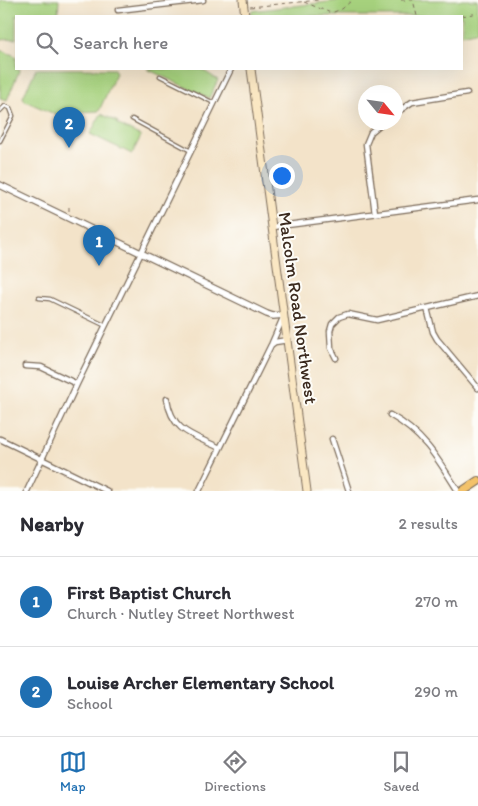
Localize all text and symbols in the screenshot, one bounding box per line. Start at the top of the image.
search box [15,15,463,70]
icon: search [33,29,61,57]
text: Search here [73,31,168,54]
north arrow [358,85,403,130]
pin: 2 [53,107,85,148]
your location [269,163,295,189]
street label: Malcolm Road Northwest [274,211,322,406]
pin: 1 [83,225,115,266]
text: Nearby [20,511,84,536]
text: 2 results [398,514,458,533]
text: First Baptist Church [67,581,231,604]
text: 1 [32,592,40,611]
text: 270 m [415,592,458,611]
text: Church · Nutley Street Northwest [67,604,294,623]
text: Louise Archer Elementary School [67,671,334,694]
text: 2 [32,682,40,701]
text: 290 m [414,682,458,701]
text: School [67,694,113,713]
tab: Map [59,748,87,795]
tab: Directions [204,748,266,795]
tab: Saved [383,748,419,795]

